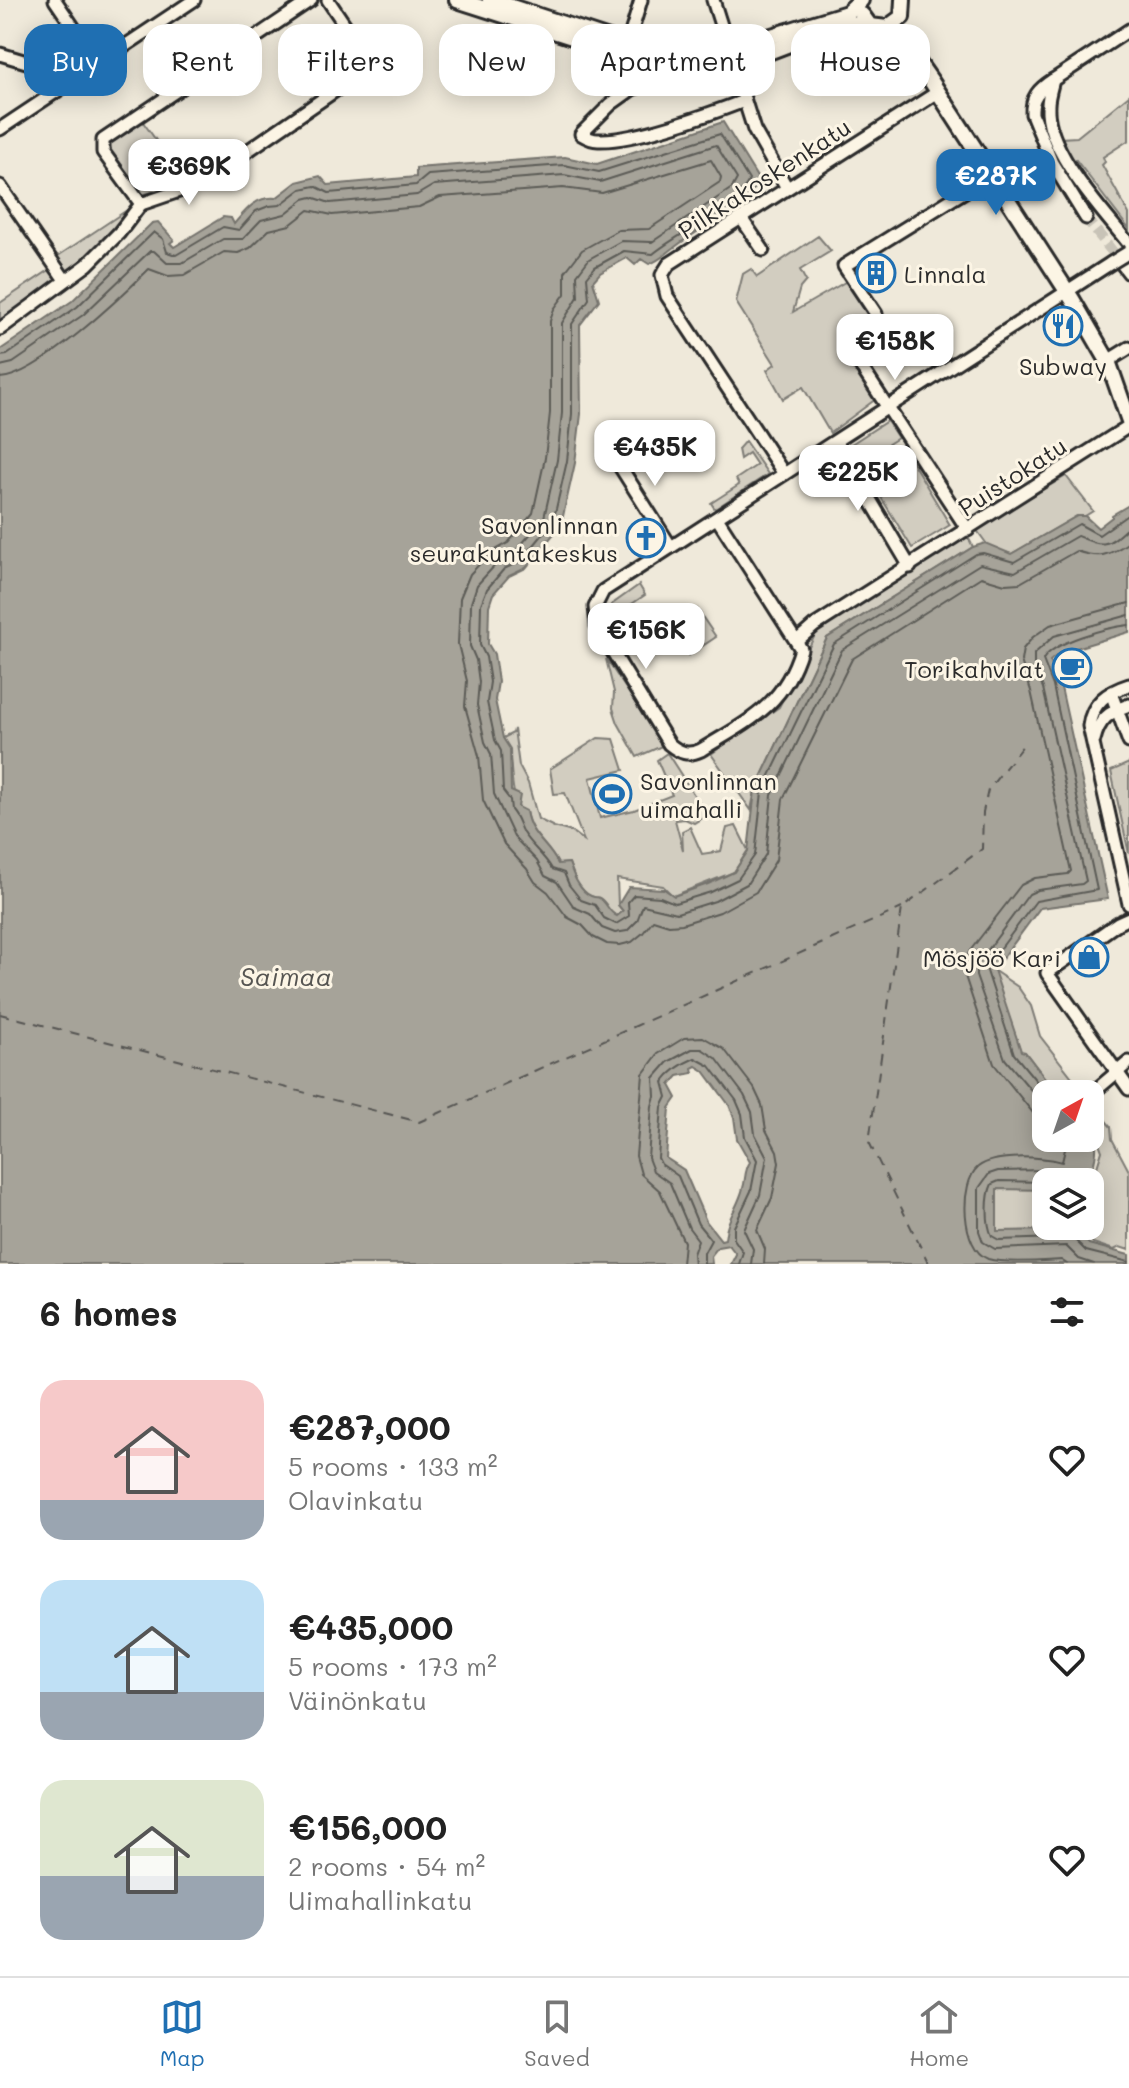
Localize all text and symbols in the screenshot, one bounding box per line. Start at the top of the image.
chip: Buy [24,24,127,96]
chip: Rent [143,24,262,96]
chip: Filters [278,24,423,96]
chip: New [439,24,555,96]
chip: Apartment [571,24,775,96]
chip: House [791,24,930,96]
street label: Pilkkakoskenkatu [672,111,856,245]
pin: €369K [133,139,245,207]
text: €369K [146,148,232,182]
pin: €287K [940,149,1052,217]
text: €287K [954,158,1038,192]
building icon: Linnala [855,252,897,294]
place label: Linnala [904,258,987,289]
restaurant icon: Subway [1042,305,1084,347]
pin: €158K [839,314,951,382]
text: €158K [854,323,936,357]
place label: Subway [1019,350,1107,381]
pin: €435K [599,420,711,488]
text: €435K [612,429,698,463]
street label: Puistokatu [952,430,1072,522]
pin: €225K [802,445,914,513]
text: €225K [817,454,899,488]
place label: Savonlinnan seurakuntakeskus [410,509,618,568]
church icon: Savonlinnan seurakuntakeskus [625,517,667,559]
pin: €156K [590,603,702,671]
text: €156K [606,612,686,646]
cafe icon: Torikahvilat [1051,647,1093,689]
place label: Torikahvilat [904,653,1044,684]
place label: Savonlinnan uimahalli [640,765,777,824]
sports icon: Savonlinnan uimahalli [591,773,633,815]
shop icon: Mösjöö Kari [1068,936,1110,978]
place label: Mösjöö Kari [923,942,1061,973]
water label: Saimaa [240,959,332,993]
north arrow [1032,1080,1104,1152]
map controls [1032,1080,1104,1240]
button: layers [1032,1168,1104,1240]
text: 6 homes [40,1290,178,1335]
icon: filters [1045,1290,1089,1334]
text: €287,000 [288,1404,451,1449]
icon: home [104,1412,200,1508]
icon: heart [1045,1438,1089,1482]
text: 5 rooms · 133 m² [288,1449,498,1483]
text: Olavinkatu [288,1483,423,1517]
text: €435,000 [288,1604,453,1649]
icon: home [104,1612,200,1708]
icon: heart [1045,1638,1089,1682]
text: 5 rooms · 173 m² [288,1649,497,1683]
text: Väinönkatu [288,1683,427,1717]
text: €156,000 [288,1804,447,1849]
icon: home [104,1812,200,1908]
icon: heart [1045,1838,1089,1882]
text: 2 rooms · 54 m² [288,1849,485,1883]
text: Uimahallinkatu [288,1883,472,1917]
tab: Map [160,1995,205,2072]
tab: Saved [524,1995,590,2072]
tab: Home [909,1995,969,2072]

